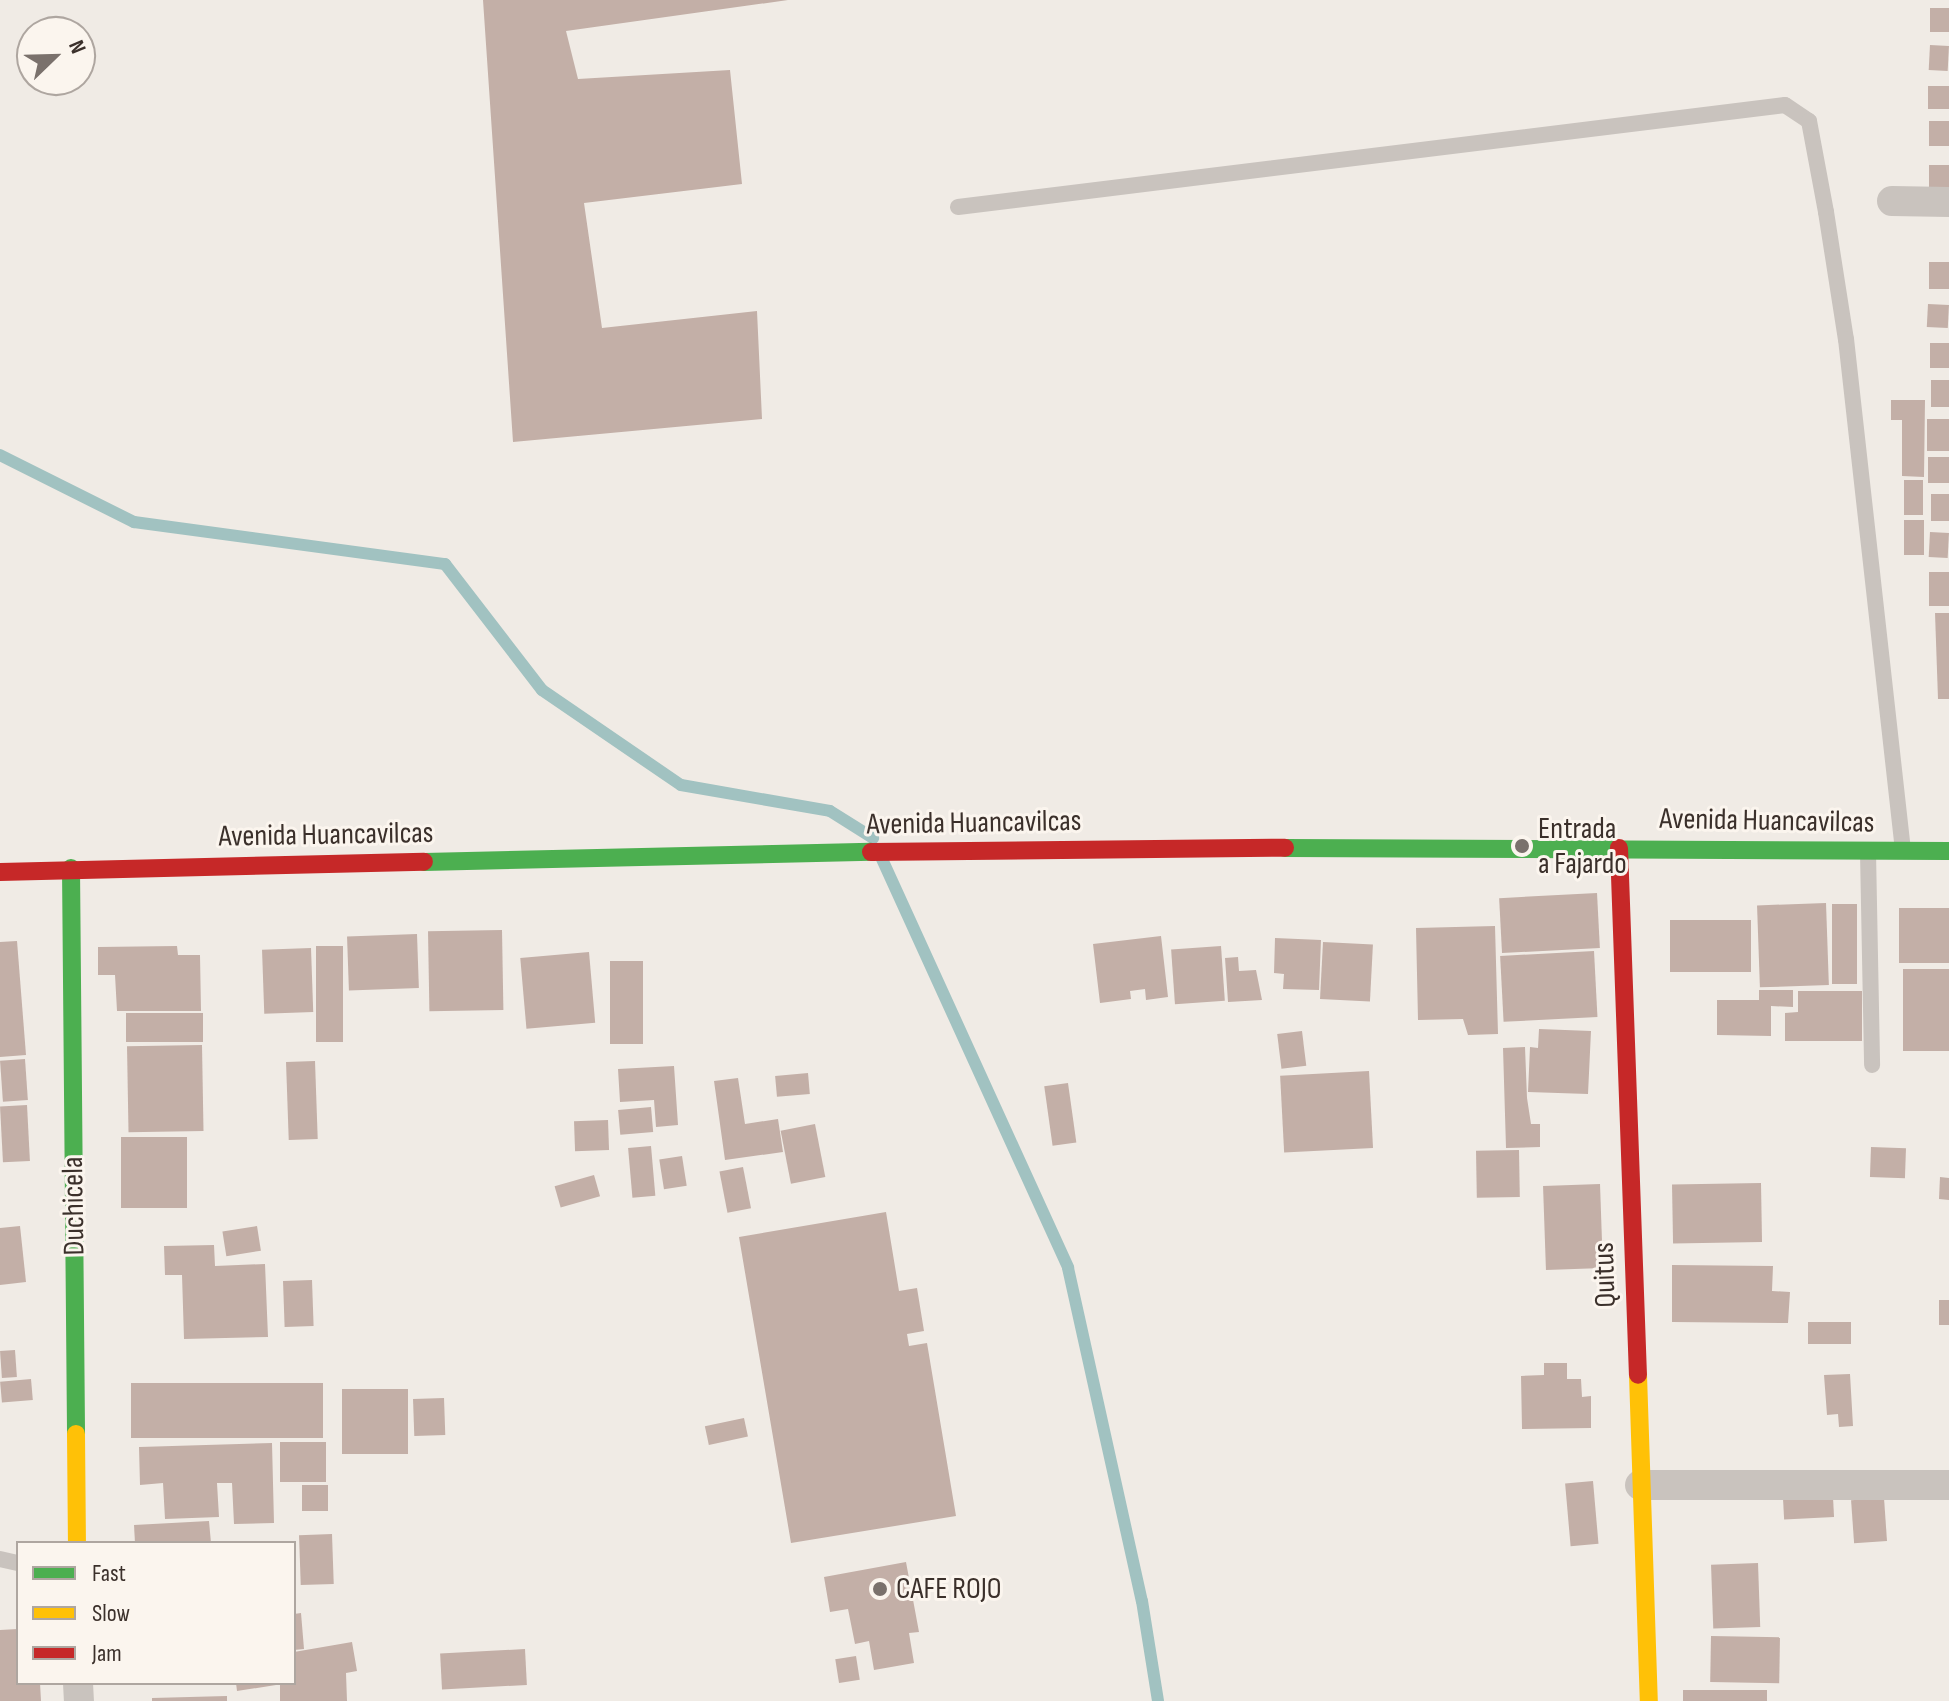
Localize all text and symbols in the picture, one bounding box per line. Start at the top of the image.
north arrow [16,16,96,96]
text: N [62,37,91,58]
street label: Avenida Huancavilcas [1659,801,1875,841]
street label: Avenida Huancavilcas [866,803,1082,843]
place label: Entrada a Fajardo [1538,811,1627,882]
street label: Avenida Huancavilcas [218,815,434,855]
marker: Entrada a Fajardo [1513,837,1531,855]
street label: Duchicela [55,1156,93,1256]
street label: Quitus [1586,1242,1624,1308]
legend [16,1541,296,1685]
text: Fast [92,1559,126,1588]
place label: CAFE ROJO [896,1571,1002,1607]
marker: CAFE ROJO [871,1580,889,1598]
text: Slow [92,1599,130,1628]
text: Jam [92,1639,122,1668]

